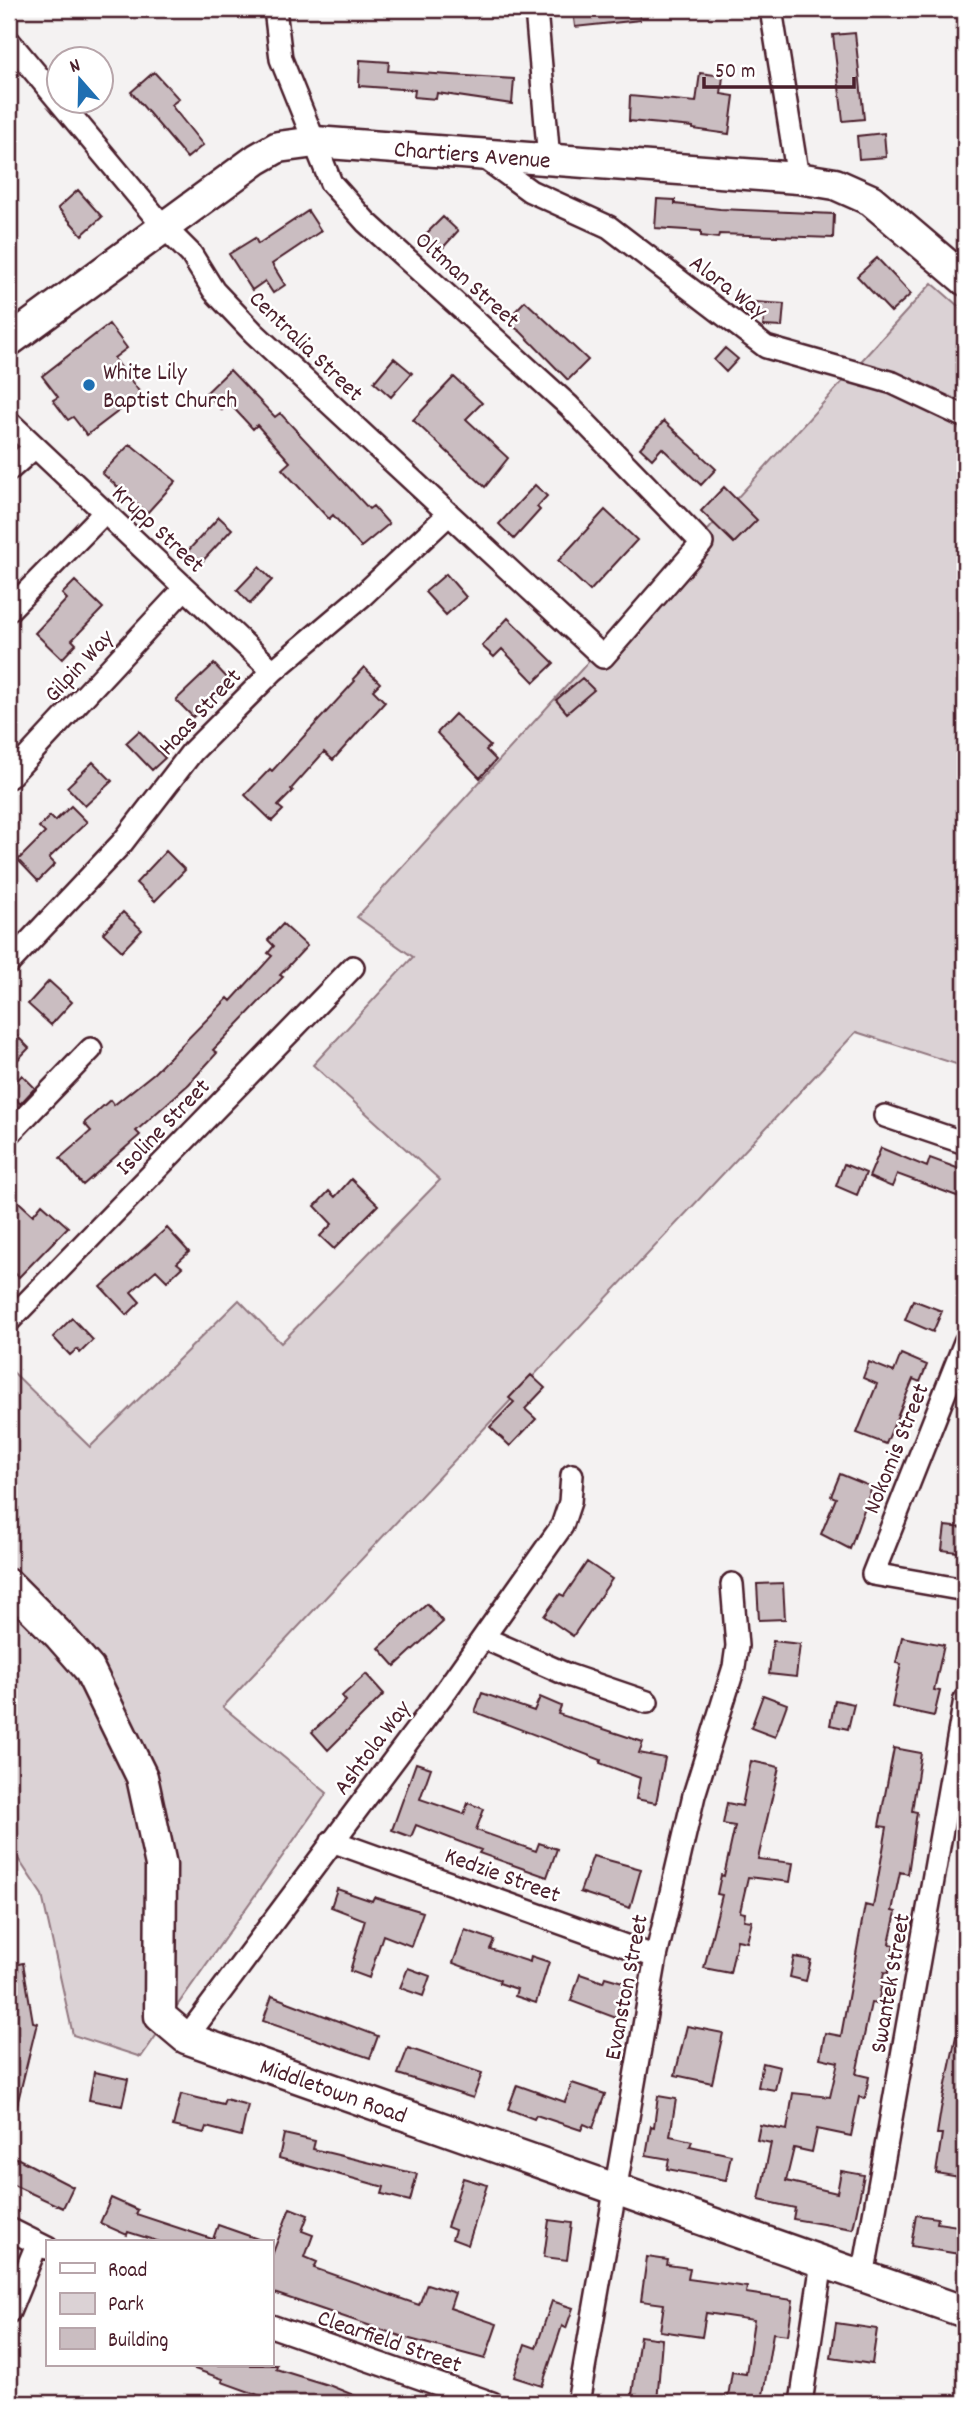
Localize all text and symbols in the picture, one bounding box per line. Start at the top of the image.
north arrow [46,46,116,116]
scale bar [704,46,855,90]
text: N [66,53,84,82]
text: 50 m [715,58,755,88]
street label: Chartiers Avenue [393,134,552,180]
street label: Oltman Street [406,225,526,338]
street label: Alora Way [681,248,774,330]
street label: Centralia Street [240,284,370,411]
place label: White Lily Baptist Church [103,357,237,419]
marker: White Lily Baptist Church [81,377,97,393]
street label: Krupp Street [103,478,211,582]
street label: Gilpin Way [37,622,124,711]
street label: Haas Street [152,662,251,764]
street label: Isoline Street [109,1072,219,1184]
street label: Nokomis Street [856,1379,939,1519]
street label: Ashtola Way [326,1693,421,1803]
street label: Kedzie Street [439,1840,565,1913]
street label: Swantek Street [863,1911,921,2056]
street label: Evanston Street [597,1912,659,2063]
street label: Middletown Road [254,2051,411,2134]
legend [46,2240,273,2366]
text: Road [108,2257,147,2287]
text: Park [108,2291,144,2321]
street label: Clearfield Street [312,2302,466,2383]
text: Building [108,2327,168,2357]

